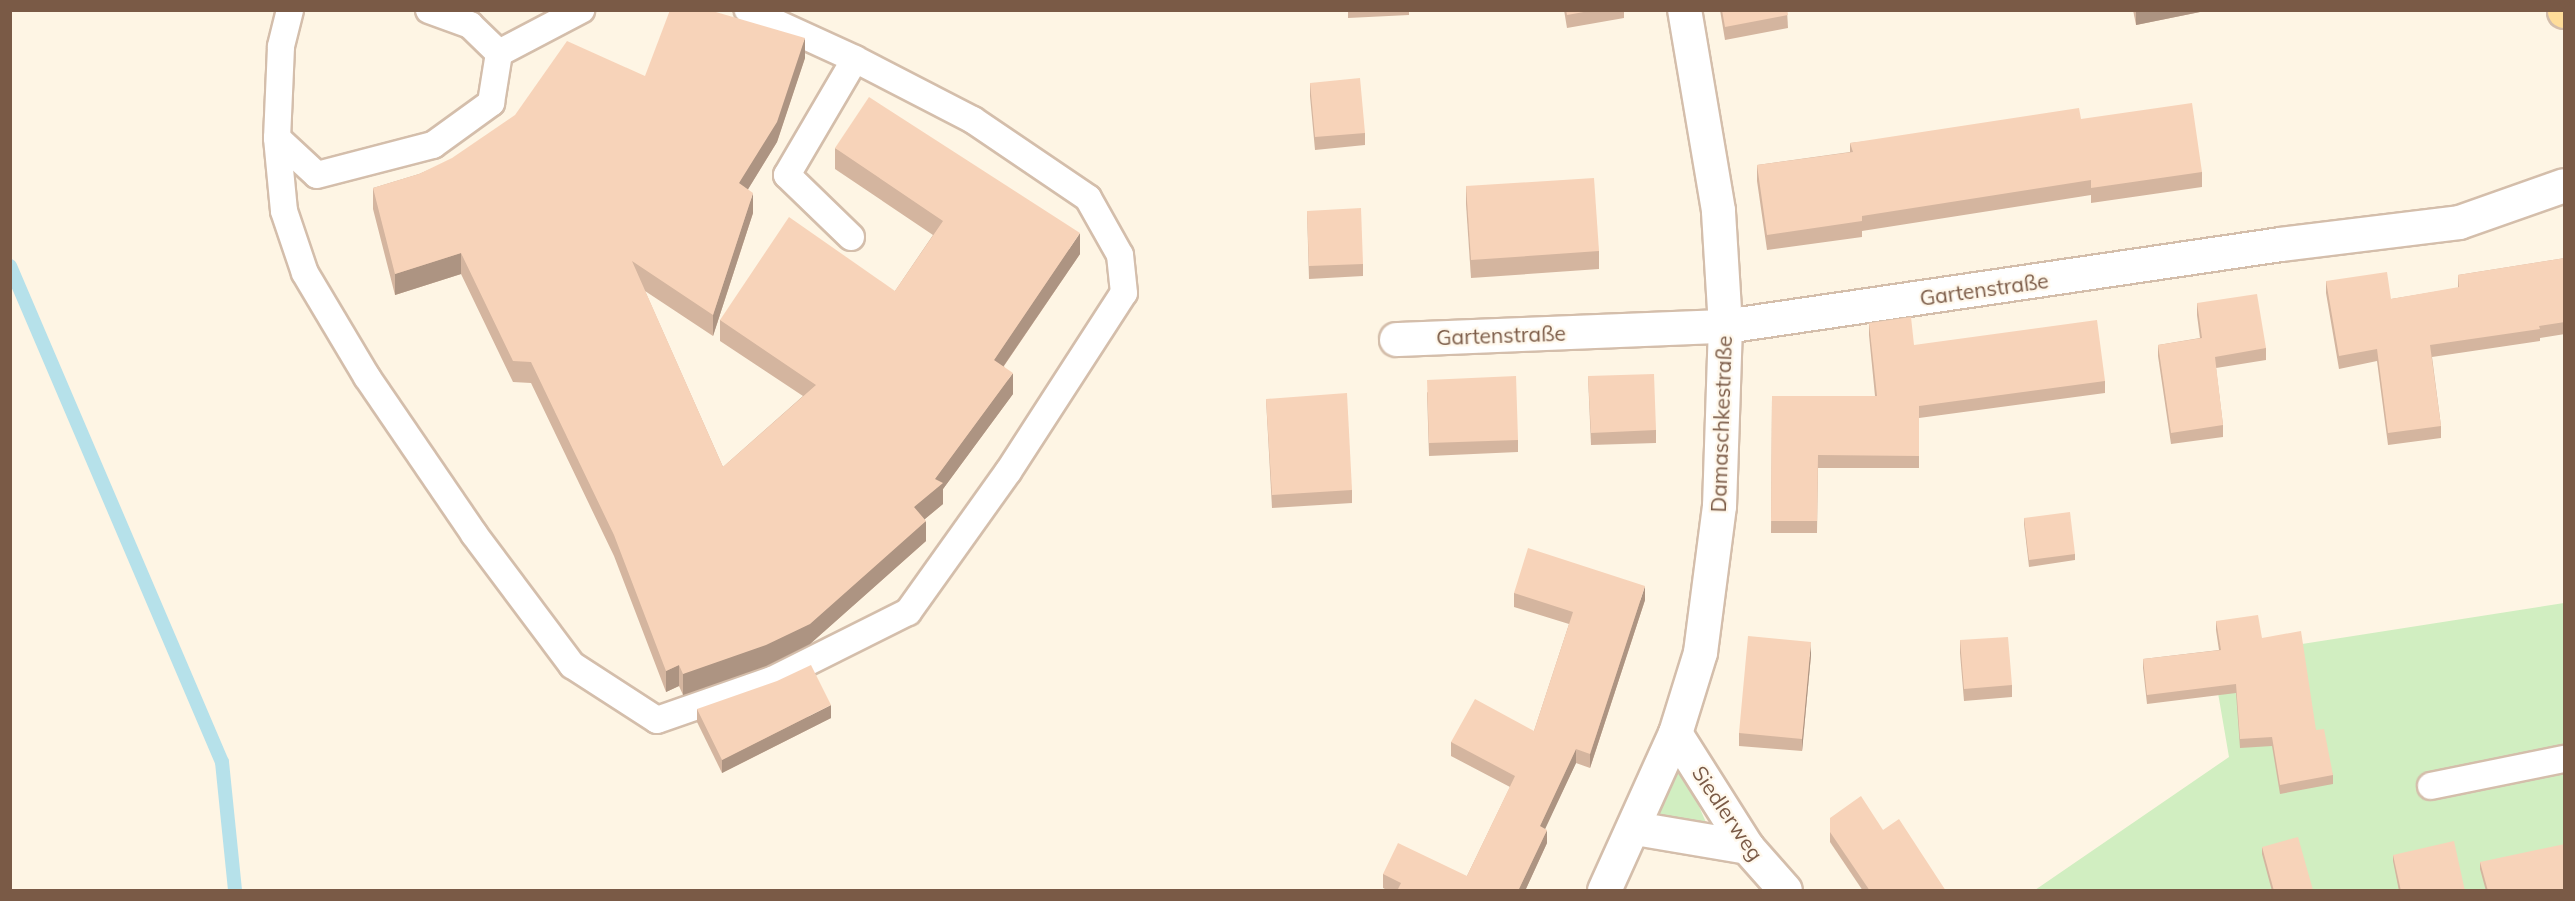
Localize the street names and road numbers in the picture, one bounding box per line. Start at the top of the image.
street label: Gartenstraße [1918,268,2050,310]
street label: Gartenstraße [1436,320,1566,350]
street label: Damaschkestraße [1705,335,1737,513]
street label: Siedlerweg [1687,761,1769,865]

